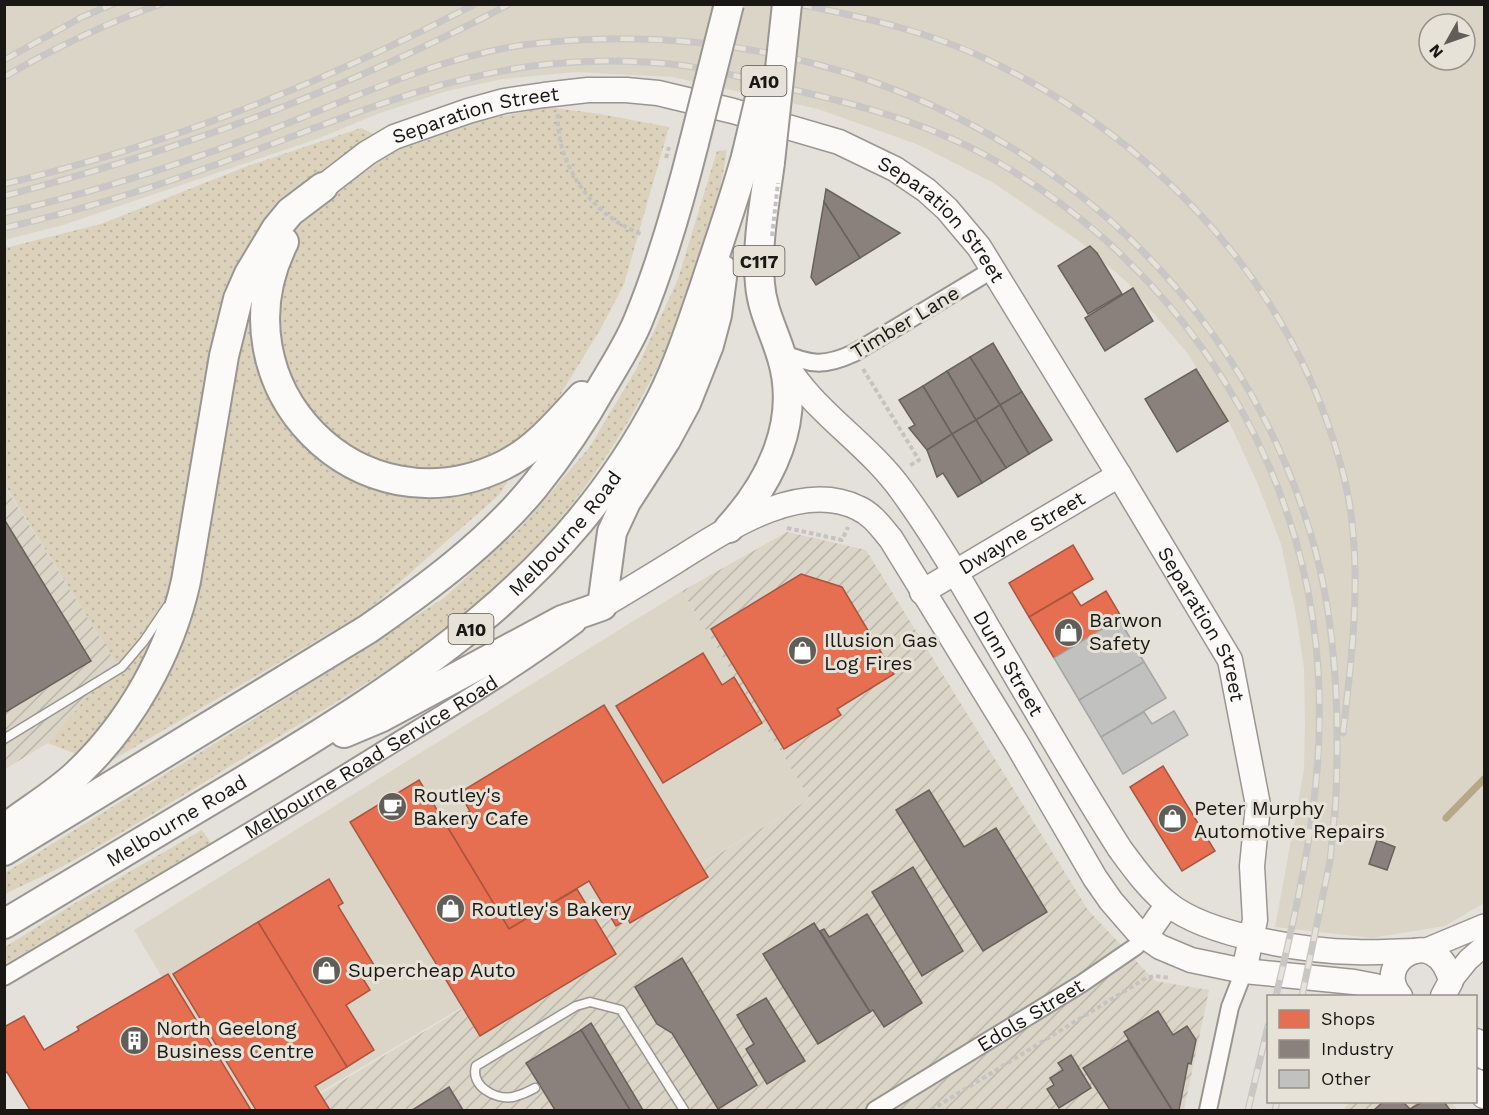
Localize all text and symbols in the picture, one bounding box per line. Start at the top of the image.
north arrow [1417,12,1477,72]
text: N [1425,41,1447,62]
road number: A10 [742,66,786,96]
street label: Separation Street [389,81,561,149]
street label: Separation Street [874,151,1010,287]
road number: C117 [734,246,784,276]
street label: Timber Lane [847,280,963,364]
street label: Melbourne Road [503,466,626,601]
street label: Dwayne Street [954,486,1090,580]
street label: Separation Street [1153,542,1250,704]
street label: Dunn Street [968,606,1049,721]
place label: Barwon Safety [1089,608,1162,655]
road number: A10 [448,614,494,644]
shop icon: Barwon Safety [1052,616,1084,648]
place label: Illusion Gas Log Fires [824,628,938,675]
shop icon: Illusion Gas Log Fires [787,635,819,667]
street label: Melbourne Road Service Road [240,670,502,844]
street label: Melbourne Road [102,770,251,872]
place label: Routley's Bakery Cafe [413,783,529,830]
cafe icon: Routley's Bakery Cafe [376,790,408,822]
place label: Peter Murphy Automotive Repairs [1194,796,1385,843]
shop icon: Peter Murphy Automotive Repairs [1157,803,1189,835]
shop icon: Routley's Bakery [434,893,466,925]
place label: Routley's Bakery [471,897,632,921]
shop icon: Supercheap Auto [311,954,343,986]
place label: Supercheap Auto [348,958,516,982]
street label: Edols Street [973,973,1089,1057]
legend [1267,995,1477,1103]
text: Shops [1321,1008,1375,1029]
place label: North Geelong Business Centre [156,1016,314,1063]
building icon: North Geelong Business Centre [119,1024,151,1056]
text: Industry [1321,1038,1394,1059]
text: Other [1321,1068,1371,1089]

